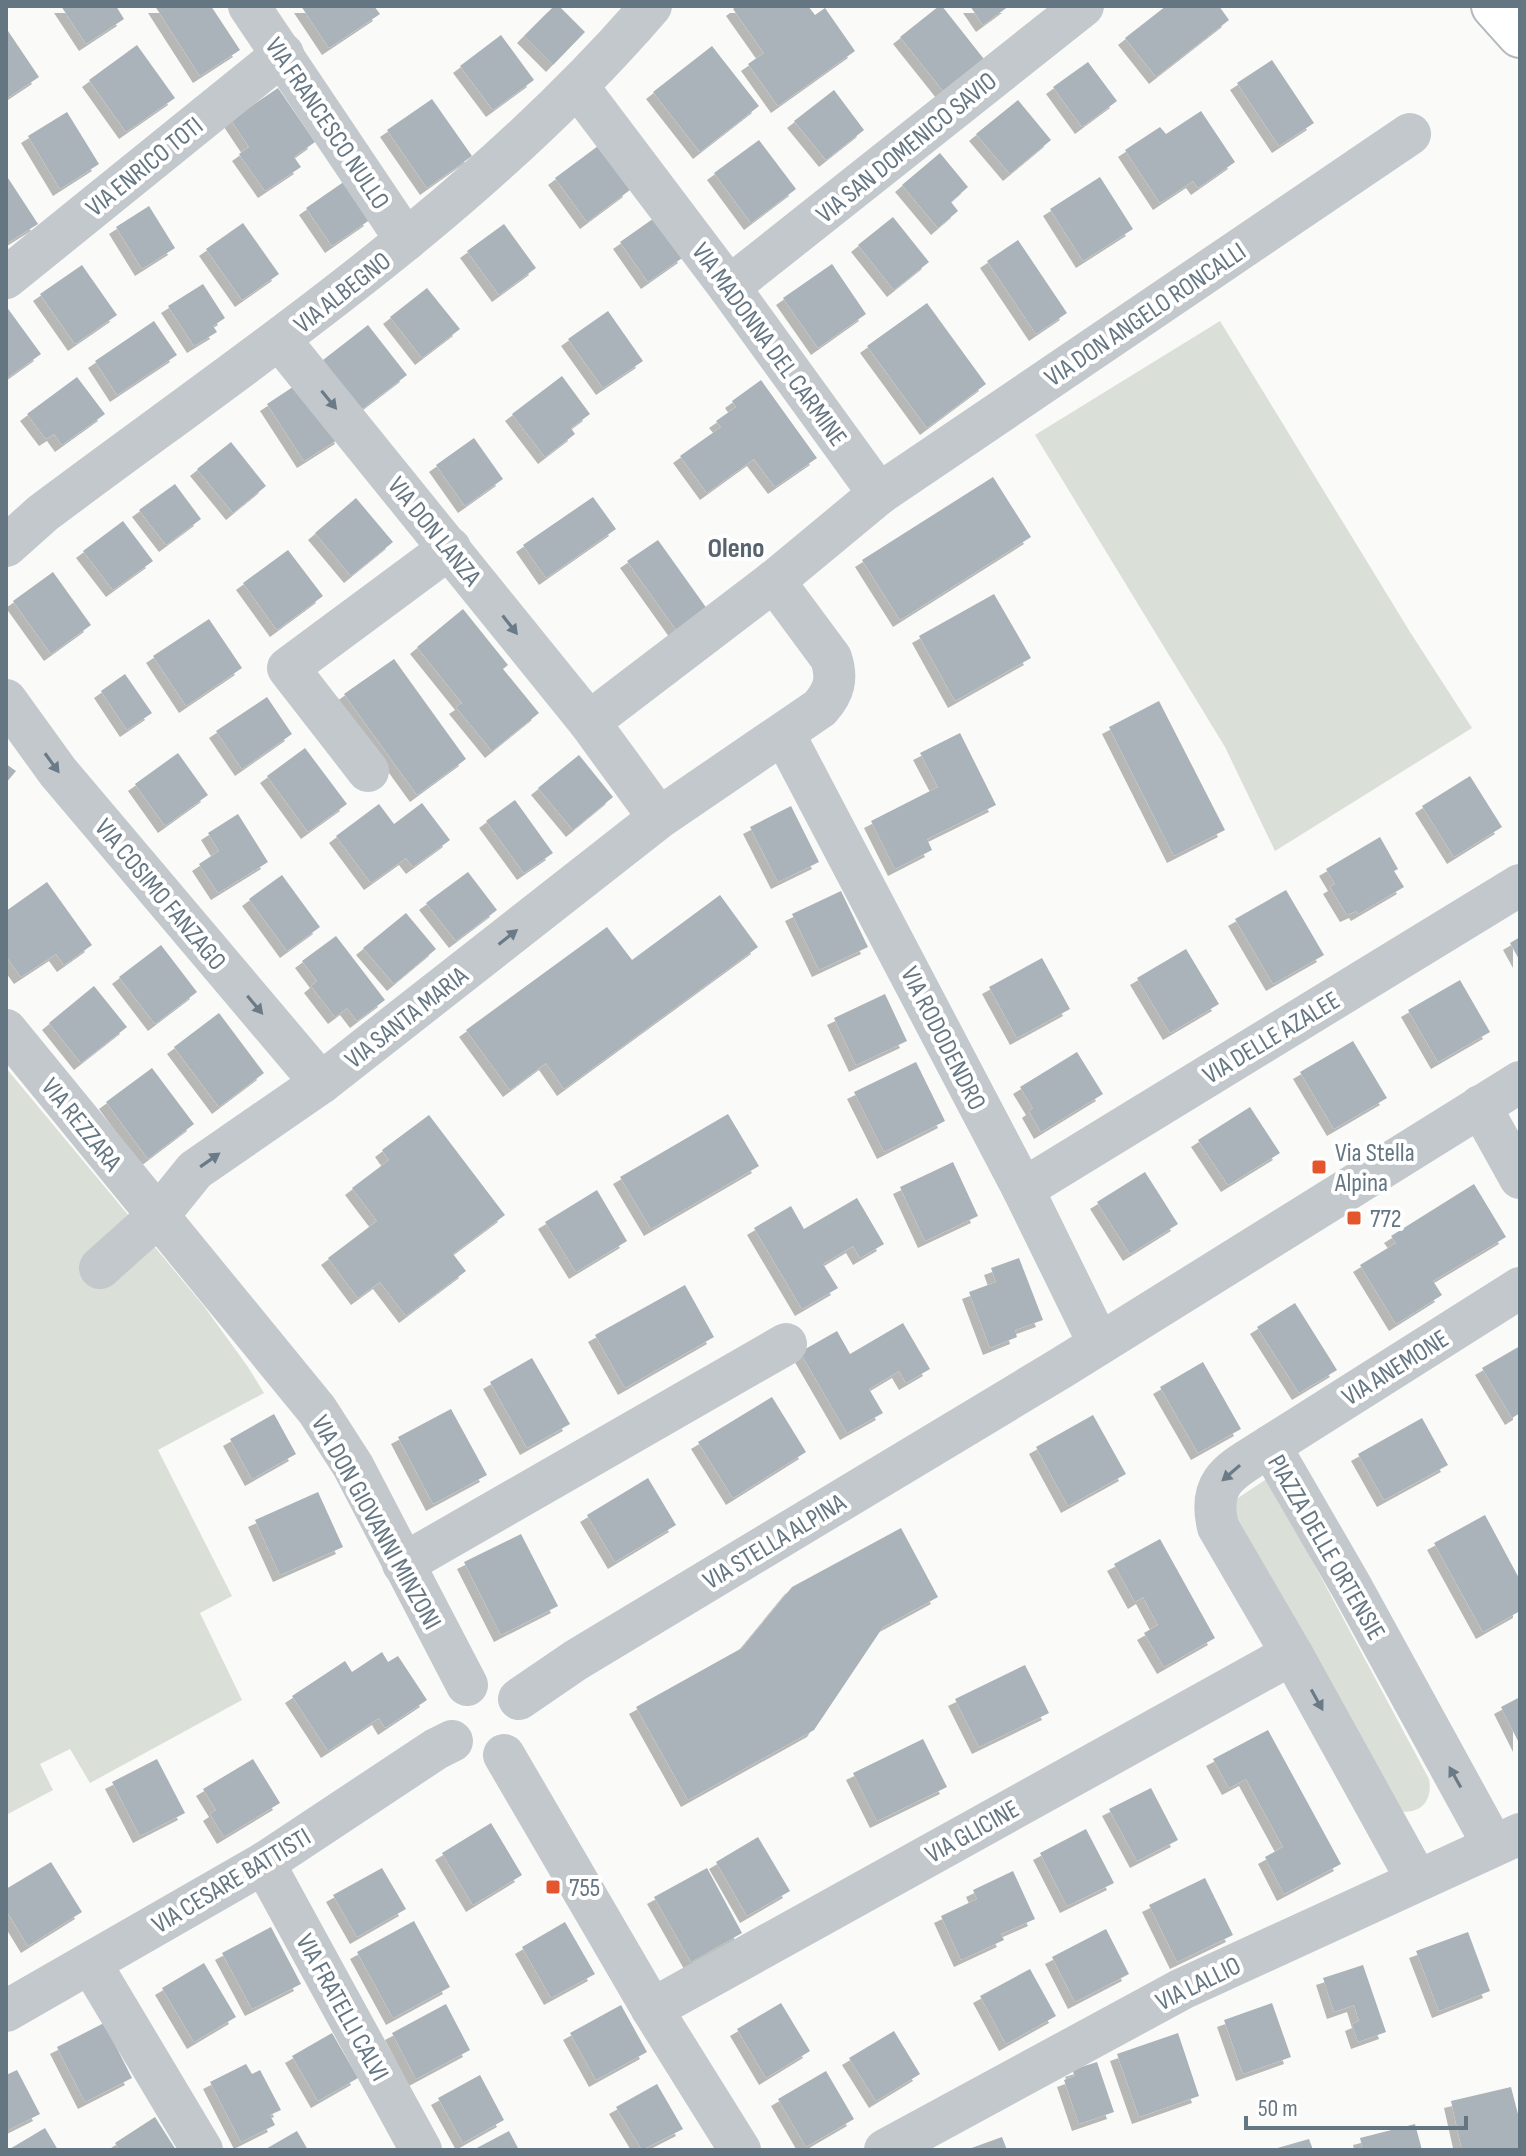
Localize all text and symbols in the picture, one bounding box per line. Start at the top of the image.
street label: VIA FRANCESCO NULLO [258,32,396,215]
street label: VIA SAN DOMENICO SAVIO [811,66,1003,230]
street label: VIA ENRICO TOTI [80,111,210,224]
street label: VIA MADONNA DEL CARMINE [685,237,853,453]
street label: VIA DON ANGELO RONCALLI [1039,237,1252,394]
street label: VIA ALBEGNO [288,246,397,340]
one-way arrow [321,390,338,411]
street label: VIA DON LANZA [380,471,488,593]
district label: Oleno [708,532,764,565]
one-way arrow [502,615,518,635]
one-way arrow [43,753,59,774]
street label: VIA COSIMO FANZAGO [88,813,232,977]
one-way arrow [498,930,518,946]
street label: VIA SANTA MARIA [339,960,475,1076]
street label: VIA RODODENDRO [893,962,992,1116]
street label: VIA DELLE AZALEE [1198,985,1346,1091]
one-way arrow [246,994,263,1014]
street label: VIA REZZARA [34,1072,128,1178]
place label: Via Stella Alpina [1334,1138,1415,1199]
one-way arrow [199,1153,220,1168]
marker: Via Stella Alpina [1310,1158,1328,1176]
place label: 772 [1370,1204,1402,1235]
marker: 772 [1345,1209,1363,1227]
street label: VIA ANEMONE [1337,1323,1455,1413]
street label: VIA DON GIOVANNI MINZONI [304,1410,447,1635]
street label: PIAZZA DELLE ORTENSIE [1260,1450,1391,1646]
one-way arrow [1222,1464,1241,1482]
street label: VIA STELLA ALPINA [698,1487,852,1597]
one-way arrow [1310,1689,1324,1711]
one-way arrow [1449,1766,1463,1788]
street label: VIA GLICINE [921,1794,1025,1871]
street label: VIA CESARE BATTISTI [147,1822,317,1941]
place label: 755 [569,1873,600,1904]
marker: 755 [544,1878,562,1896]
street label: VIA FRATELLI CALVI [289,1929,395,2087]
street label: VIA LALLIO [1151,1951,1246,2018]
scale bar [1246,2080,1466,2130]
text: 50 m [1258,2094,1298,2123]

